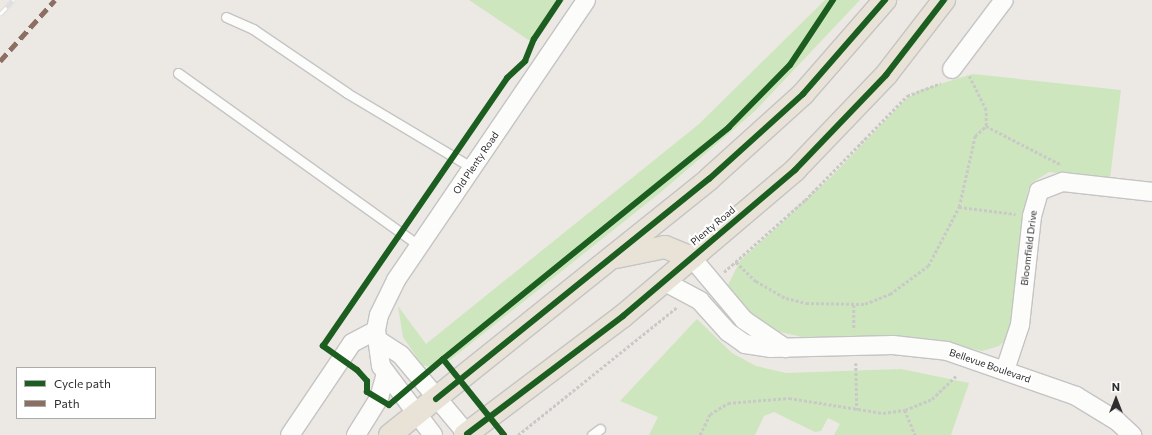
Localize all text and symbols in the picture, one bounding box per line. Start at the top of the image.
street label: Old Plenty Road [451,129,501,197]
street label: Plenty Road [688,204,738,248]
street label: Bloomfield Drive [1018,210,1040,286]
street label: Bellevue Boulevard [948,346,1032,386]
legend [16,367,156,419]
text: Cycle path [54,376,111,390]
north arrow [1096,379,1136,419]
text: N [1112,380,1120,393]
text: Path [54,396,80,410]

